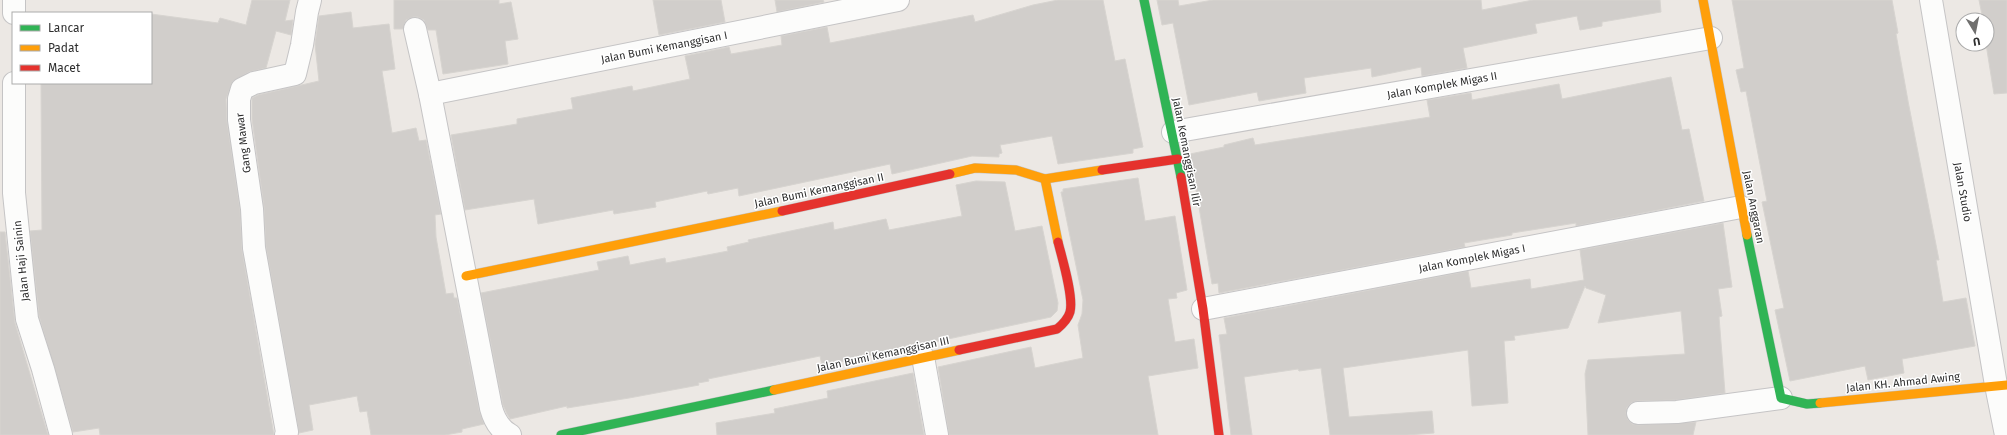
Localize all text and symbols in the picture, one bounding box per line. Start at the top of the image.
legend [12,12,152,84]
north arrow [1955,12,1995,52]
text: Lancar [48,21,85,35]
street label: Jalan Bumi Kemanggisan I [600,29,728,66]
text: U [1972,34,1981,48]
text: Padat [48,41,80,55]
text: Macet [48,61,81,75]
street label: Jalan Komplek Migas II [1386,69,1498,102]
street label: Jalan Kemanggisan Ilir [1170,97,1204,208]
street label: Gang Mawar [233,111,254,174]
street label: Jalan Studio [1951,161,1974,223]
street label: Jalan Bumi Kemanggisan II [753,170,885,211]
street label: Jalan Anggaran [1740,170,1767,245]
street label: Jalan Haji Sainin [11,220,32,302]
street label: Jalan Komplek Migas I [1418,242,1527,275]
street label: Jalan Bumi Kemanggisan III [816,334,951,375]
street label: Jalan KH. Ahmad Awing [1845,370,1961,395]

